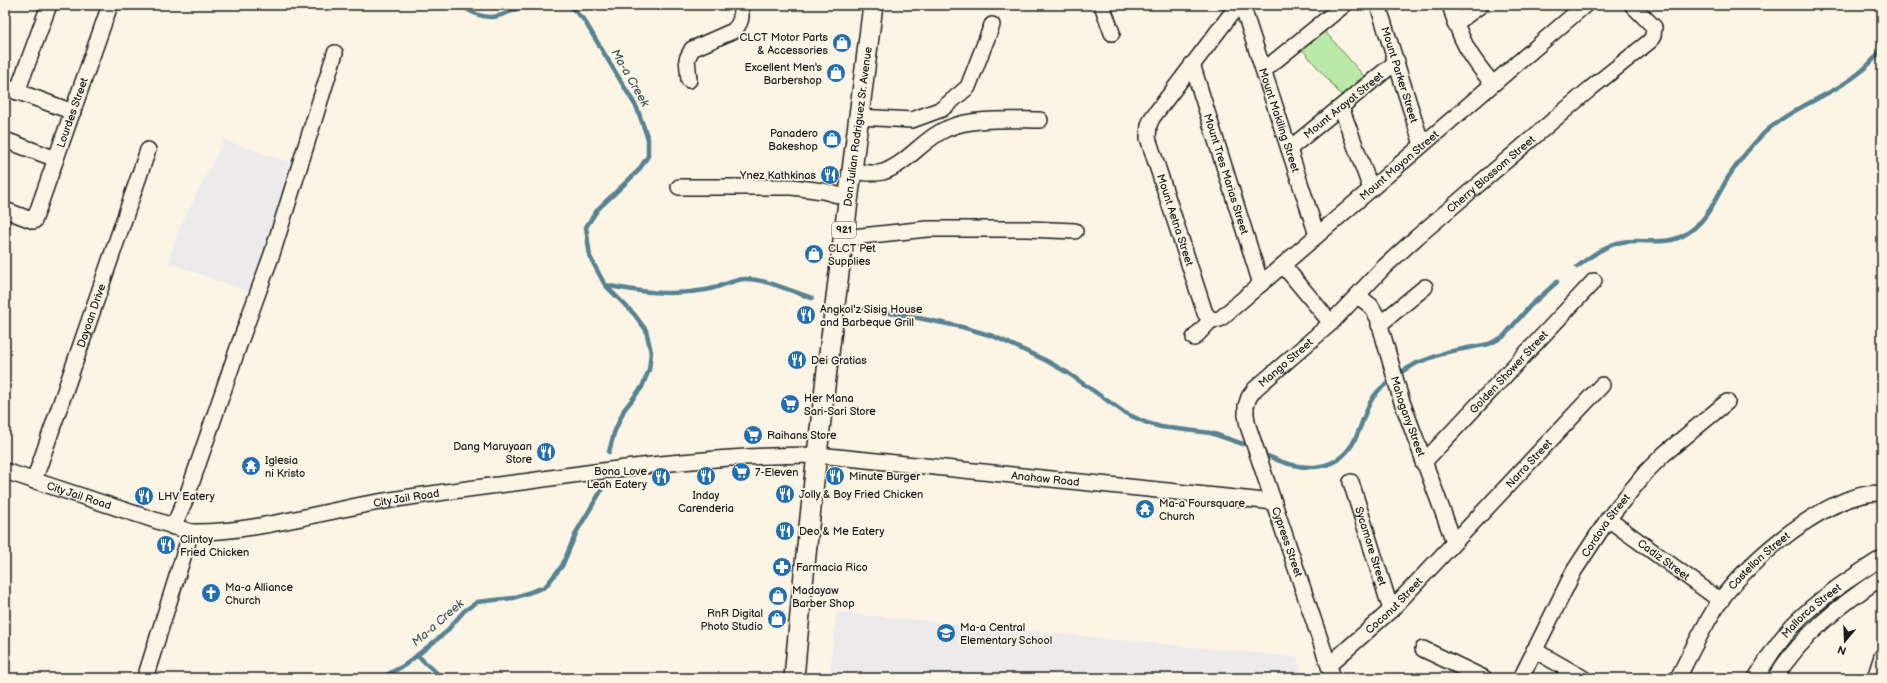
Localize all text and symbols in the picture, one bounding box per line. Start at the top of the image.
street label: Mount Parker Street [1379,25,1421,125]
place label: CLCT Motor Parts & Accessories [739,31,829,57]
shop icon: CLCT Motor Parts & Accessories [831,32,853,54]
street label: Don Julian Rodriguez Sr. Avenue [841,45,874,207]
water label: Ma-a Creek [607,46,653,110]
place label: Excellent Men's Barbershop [745,61,823,87]
shop icon: Excellent Men's Barbershop [825,62,847,84]
street label: Mount Makiling Street [1256,66,1303,174]
street label: Mount Arayat Street [1301,68,1386,141]
street label: Lourdes Street [54,75,91,149]
street label: Mount Tres Marias Street [1201,112,1252,236]
place label: Panadero Bakeshop [768,127,818,153]
street label: Mount Mayon Street [1357,127,1442,203]
shop icon: Panadero Bakeshop [821,128,843,150]
street label: Cherry Blossom Street [1444,132,1538,215]
restaurant icon: Ynez Kathkinas [819,164,841,186]
place label: Ynez Kathkinas [739,169,817,182]
street label: Mount Aetna Street [1154,172,1196,268]
road number: 921 [832,222,856,238]
place label: CLCT Pet Supplies [828,242,876,268]
shop icon: CLCT Pet Supplies [803,243,825,265]
street label: Dayoan Drive [74,282,108,349]
place label: Angkol'z Sisig House and Barbeque Grill [820,303,923,329]
restaurant icon: Angkol'z Sisig House and Barbeque Grill [795,304,817,326]
street label: Golden Shower Street [1467,327,1551,416]
street label: Mango Street [1256,335,1316,390]
restaurant icon: Dei Gratias [786,349,808,371]
place label: Dei Gratias [811,354,867,367]
street label: Mahogany Street [1388,375,1428,459]
place label: Her Mana Sari-Sari Store [804,392,876,418]
supermarket icon: Her Mana Sari-Sari Store [779,393,801,415]
supermarket icon: Raihans Store [742,424,764,446]
place label: Raihans Store [767,429,837,442]
street label: Narra Street [1503,436,1555,490]
place label: Dang Maruyaan Store [453,440,532,466]
restaurant icon: Dang Maruyaan Store [535,441,557,463]
place label: Iglesia ni Kristo [265,454,305,480]
temple icon: Iglesia ni Kristo [240,455,262,477]
supermarket icon: 7-Eleven [730,461,752,483]
place label: Bona Love Leah Eatery [587,465,647,491]
restaurant icon: Inday Carenderia [695,465,717,487]
restaurant icon: Minute Burger [824,465,846,487]
restaurant icon: Bona Love Leah Eatery [650,466,672,488]
place label: 7-Eleven [755,466,798,479]
street label: Anahaw Road [1011,468,1080,488]
place label: Minute Burger [849,470,921,483]
street label: City Jail Road [45,479,113,512]
restaurant icon: Jolly & Boy Fried Chicken [774,483,796,505]
restaurant icon: LHV Eatery [133,485,155,507]
street label: City Jail Road [372,486,440,509]
place label: Jolly & Boy Fried Chicken [799,488,923,501]
place label: Inday Carenderia [678,489,734,515]
place label: LHV Eatery [158,490,215,503]
street label: Cordova Street [1579,490,1633,559]
place label: Ma-a Foursquare Church [1159,497,1245,523]
temple icon: Ma-a Foursquare Church [1134,498,1156,520]
street label: Cypress Street [1269,505,1305,579]
street label: Sycamore Street [1353,505,1390,588]
restaurant icon: Deo & Me Eatery [774,520,796,542]
place label: Deo & Me Eatery [799,525,884,538]
street label: Castellon Street [1725,528,1793,592]
place label: Clintoy Fried Chicken [180,533,249,559]
restaurant icon: Clintoy Fried Chicken [155,534,177,556]
street label: Cadiz Street [1635,536,1693,583]
pharmacy icon: Farmacia Rico [771,556,793,578]
place label: Farmacia Rico [796,561,868,574]
street label: Coconut Street [1363,574,1425,636]
street label: Mallorca Street [1778,580,1844,640]
place label: Ma-a Alliance Church [225,581,293,607]
church icon: Ma-a Alliance Church [200,582,222,604]
place label: Madayaw Barber Shop [792,584,855,610]
shop icon: Madayaw Barber Shop [767,585,789,607]
water label: Ma-a Creek [409,596,468,650]
place label: RnR Digital Photo Studio [701,607,763,633]
shop icon: RnR Digital Photo Studio [766,608,788,630]
place label: Ma-a Central Elementary School [960,621,1052,647]
north arrow [1825,621,1865,661]
school or university icon: Ma-a Central Elementary School [935,622,957,644]
text: N [1836,642,1848,657]

